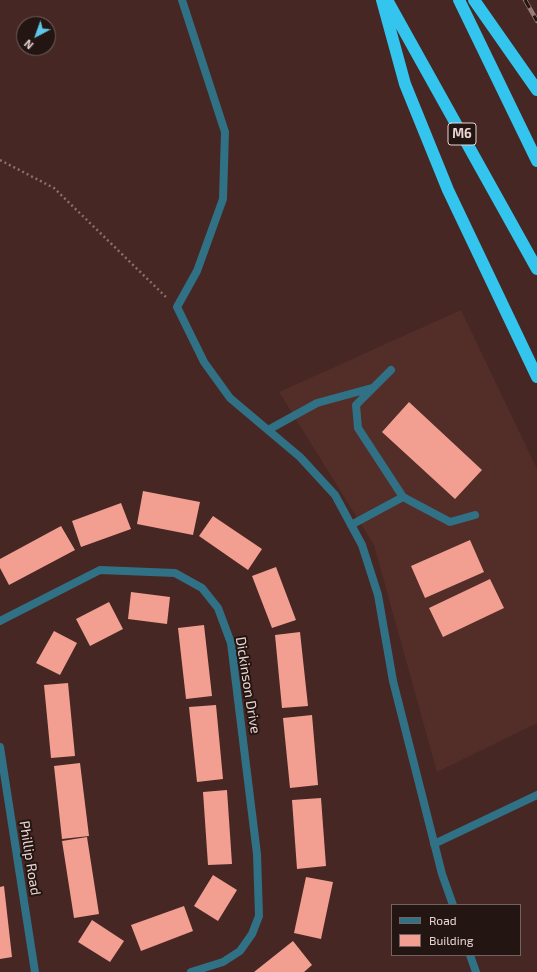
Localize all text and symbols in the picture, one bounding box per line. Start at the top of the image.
north arrow [16,16,56,56]
text: N [21,37,36,52]
road number: M6 [448,123,476,145]
street label: Dickinson Drive [232,635,264,735]
street label: Phillip Road [16,820,44,896]
legend [391,904,521,956]
text: Road [429,913,457,927]
text: Building [429,933,473,947]

